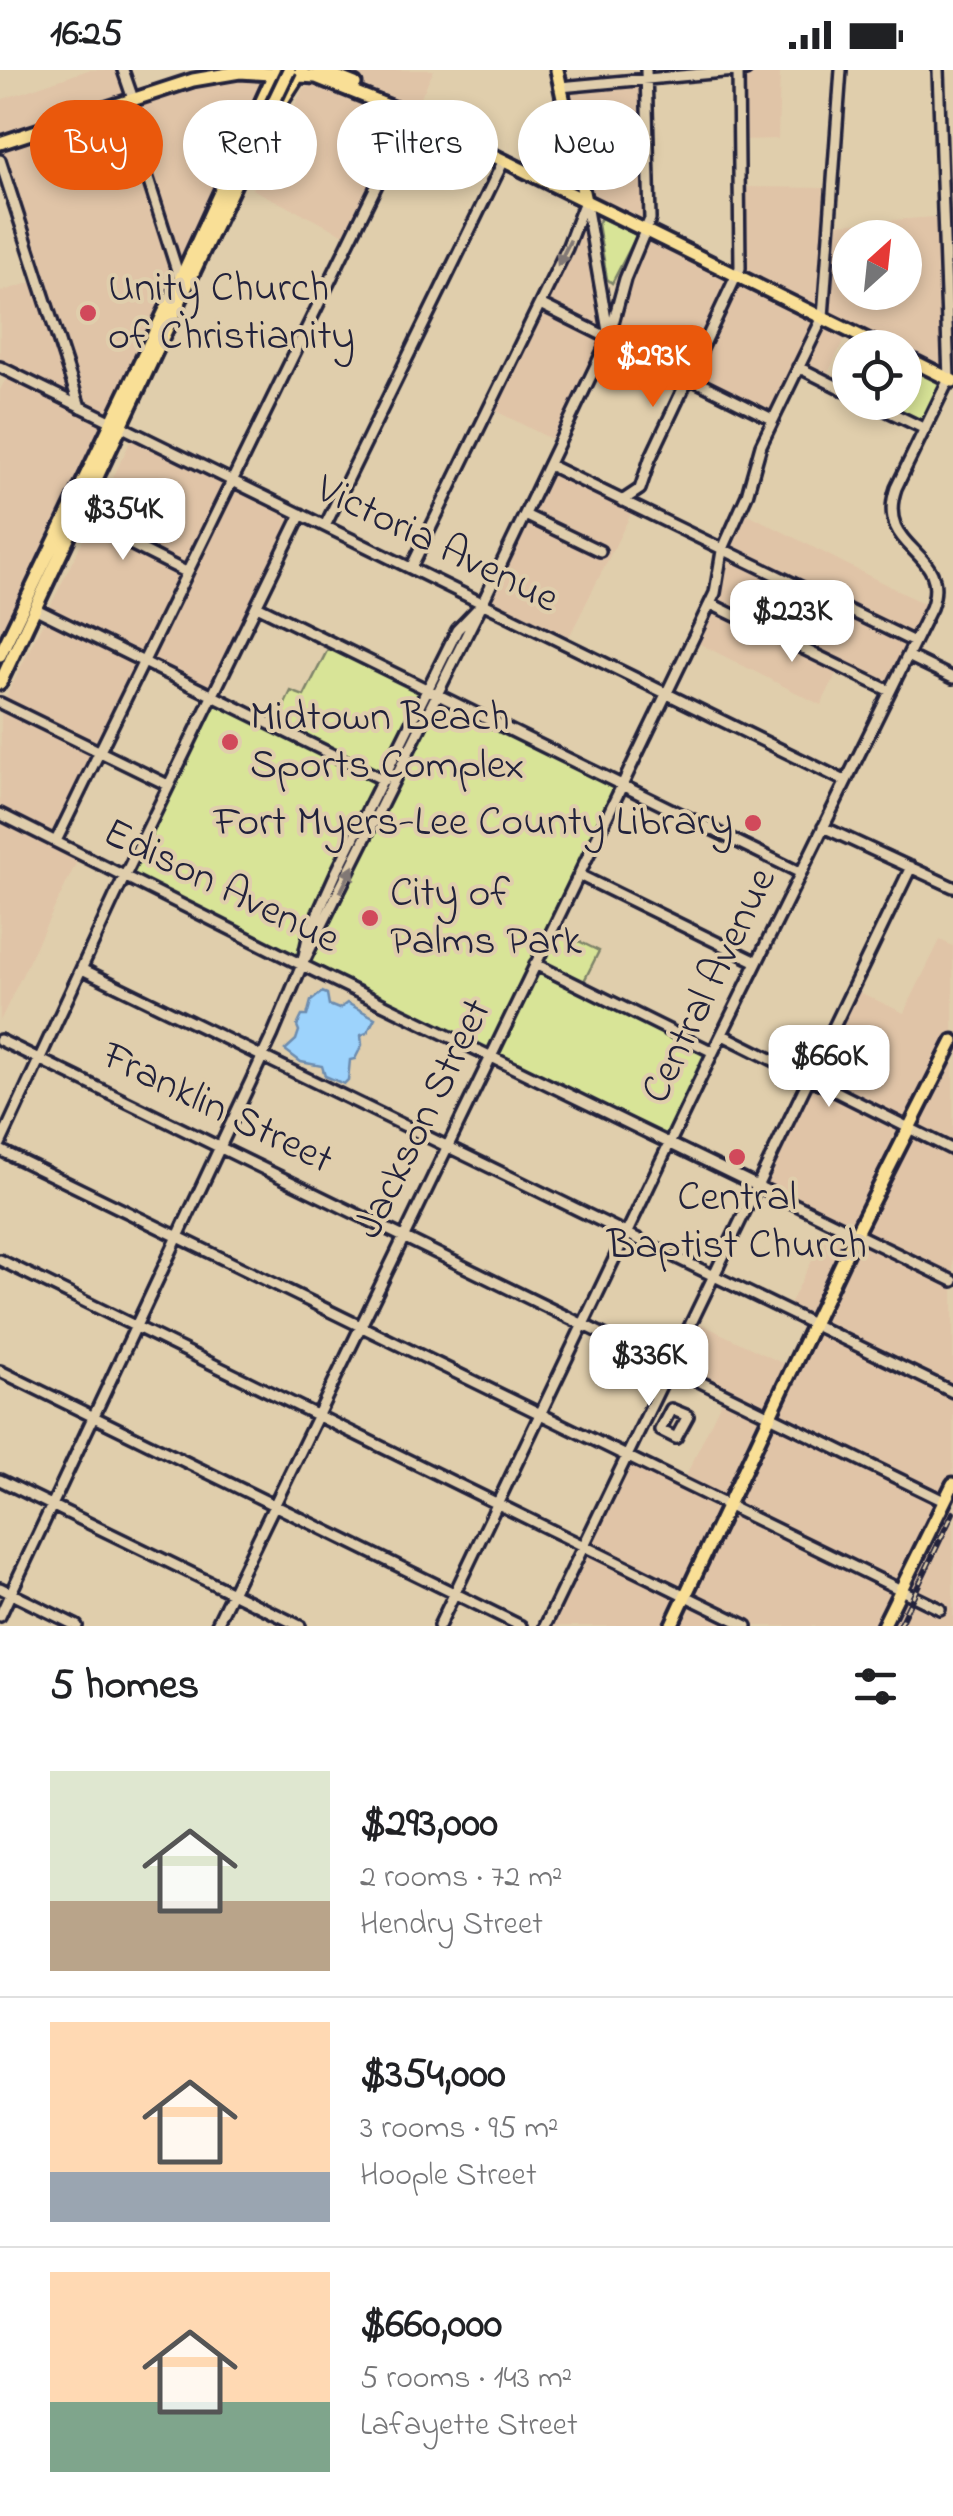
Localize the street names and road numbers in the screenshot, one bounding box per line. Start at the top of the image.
street label: Victoria Avenue [304,459,569,630]
street label: Edison Avenue [92,803,350,971]
street label: Central Avenue [627,858,794,1114]
street label: Jackson Street [339,989,509,1249]
street label: Franklin Street [90,1026,343,1191]

